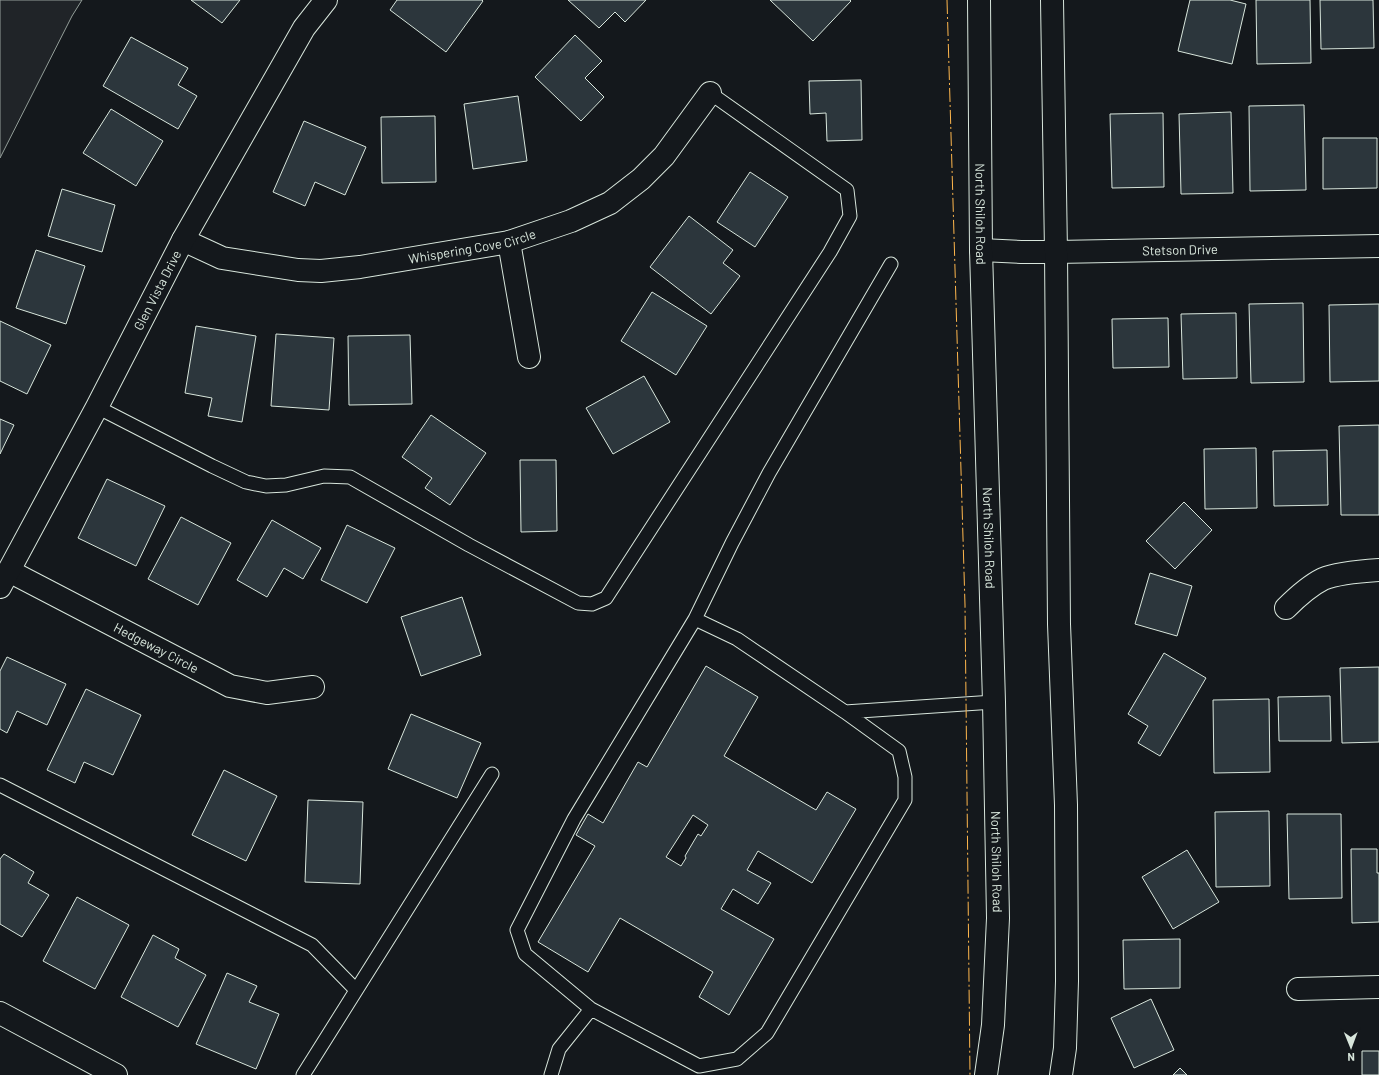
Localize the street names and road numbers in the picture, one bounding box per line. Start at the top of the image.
street label: North Shiloh Road [972,163,989,265]
street label: Whispering Cove Circle [407,226,538,267]
street label: Stetson Drive [1142,241,1218,258]
street label: Glen Vista Drive [130,247,184,333]
street label: North Shiloh Road [980,487,999,589]
street label: Hedgeway Circle [111,619,201,676]
street label: North Shiloh Road [988,811,1006,913]

